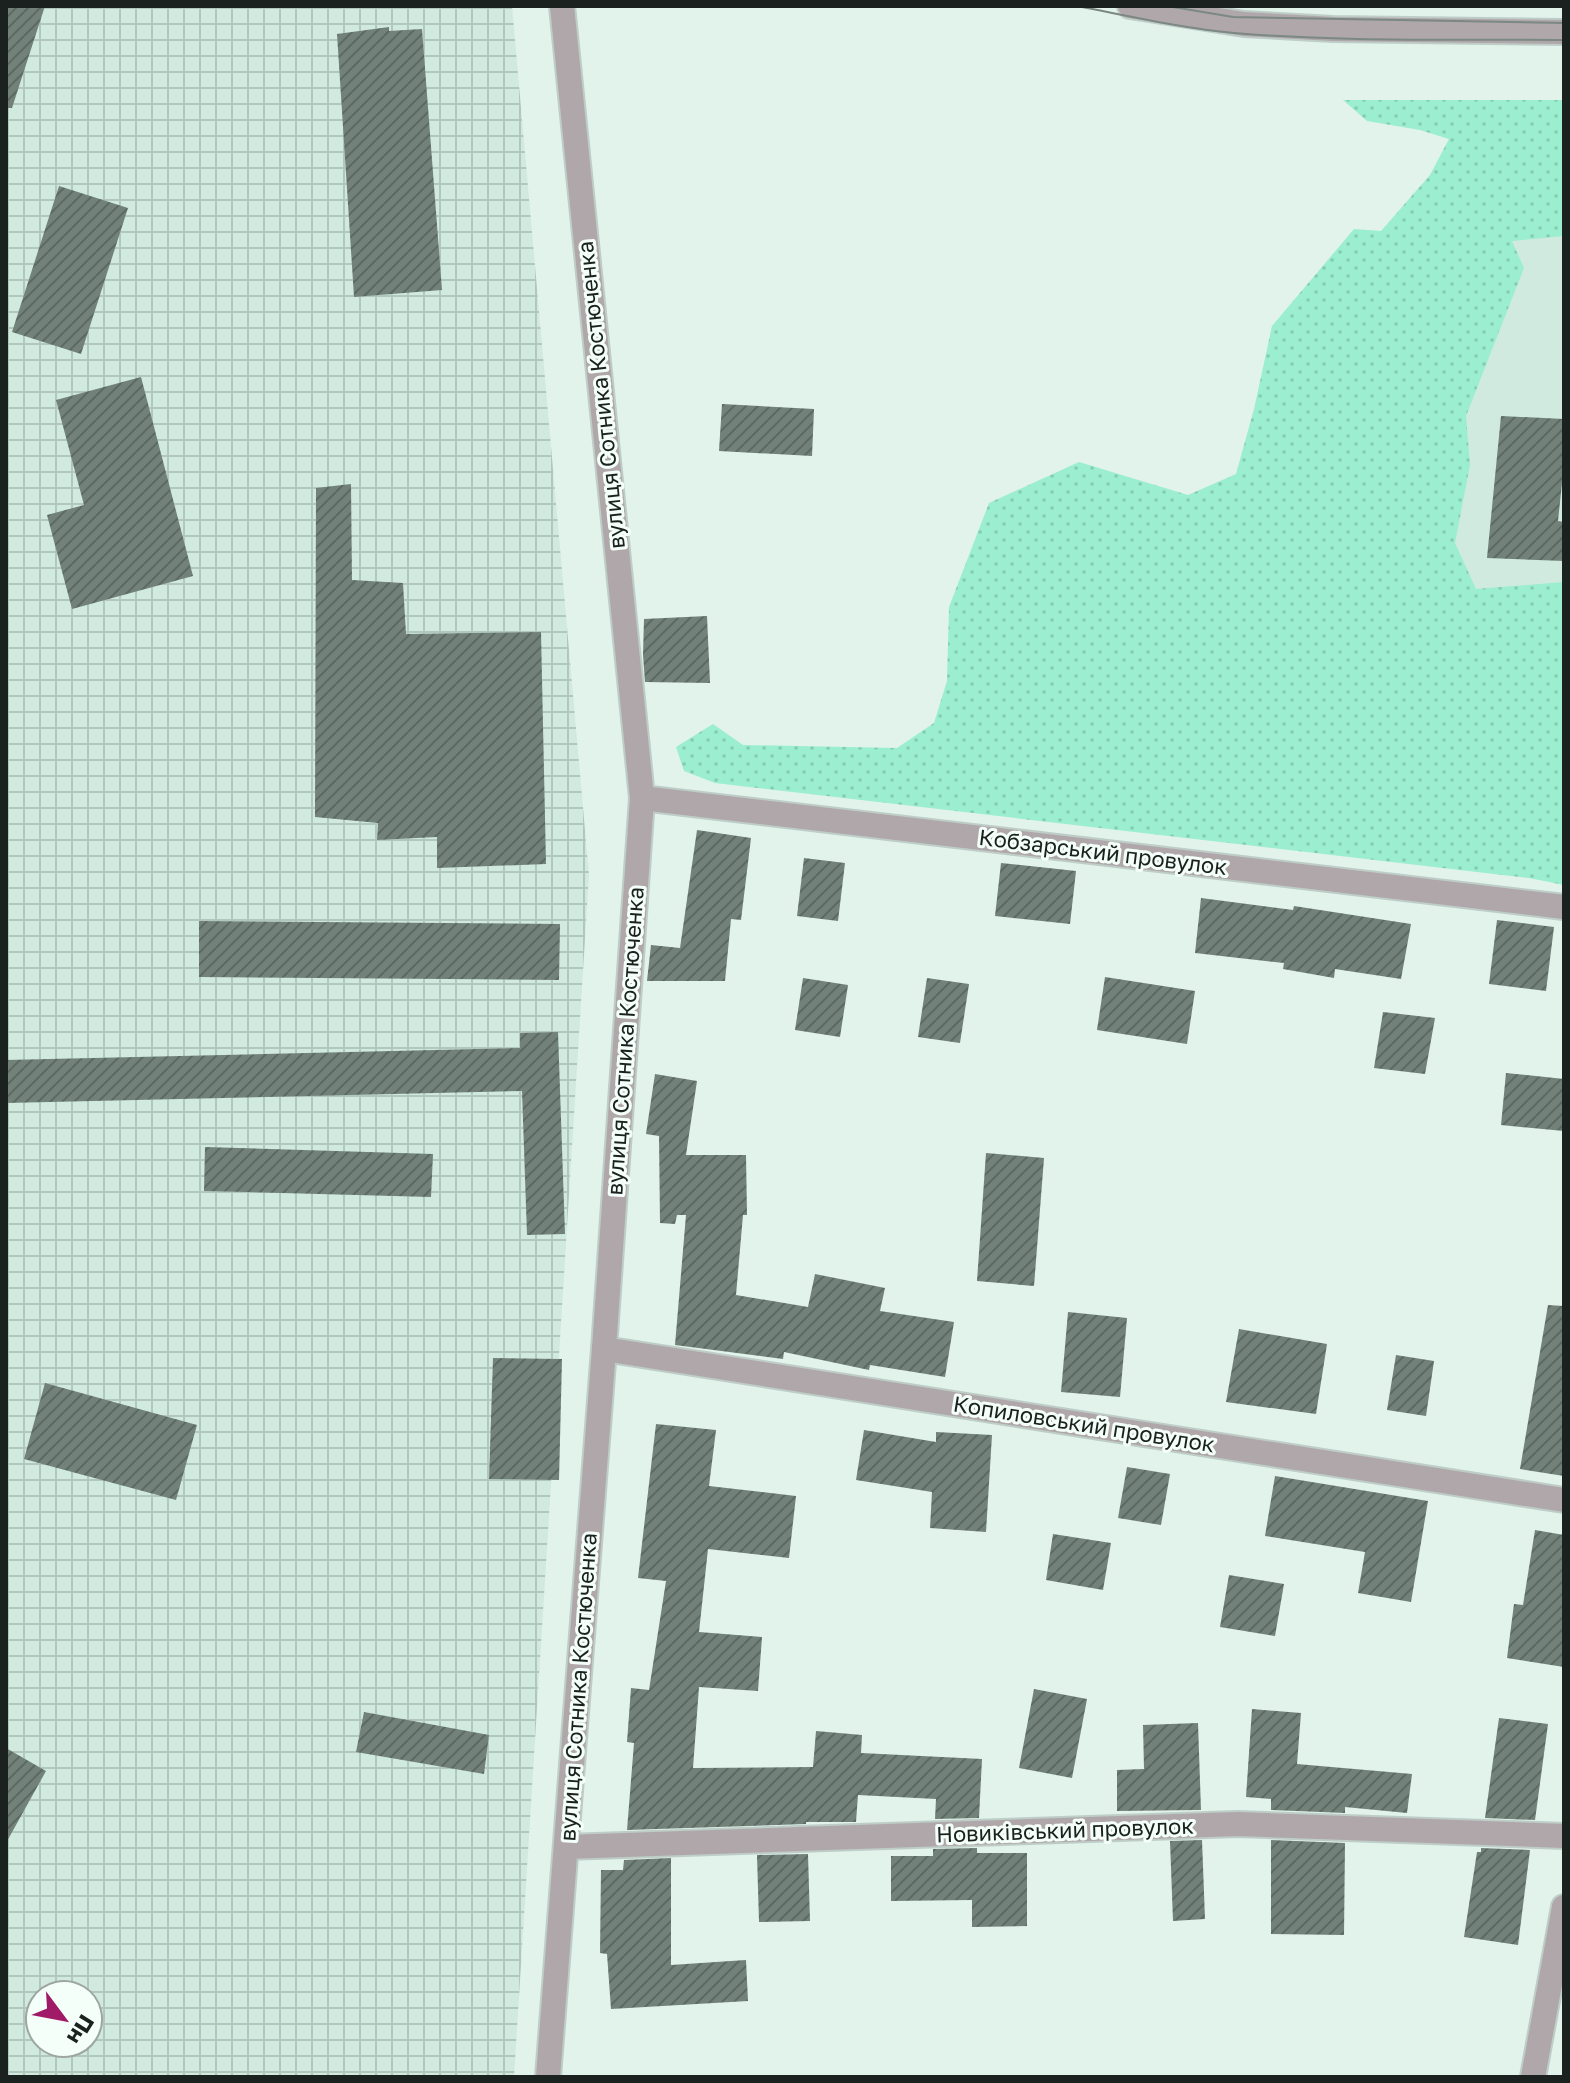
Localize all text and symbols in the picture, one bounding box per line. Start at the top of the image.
street label: вулиця Сотника Костюченка [571,240,630,550]
street label: Кобзарський провулок [977,823,1229,880]
street label: вулиця Сотника Костюченка [600,886,649,1196]
street label: Копиловський провулок [951,1389,1217,1458]
street label: вулиця Сотника Костюченка [553,1532,602,1842]
street label: Новиківський провулок [936,1811,1195,1847]
north arrow [24,1979,104,2059]
text: Пн [62,2010,101,2050]

